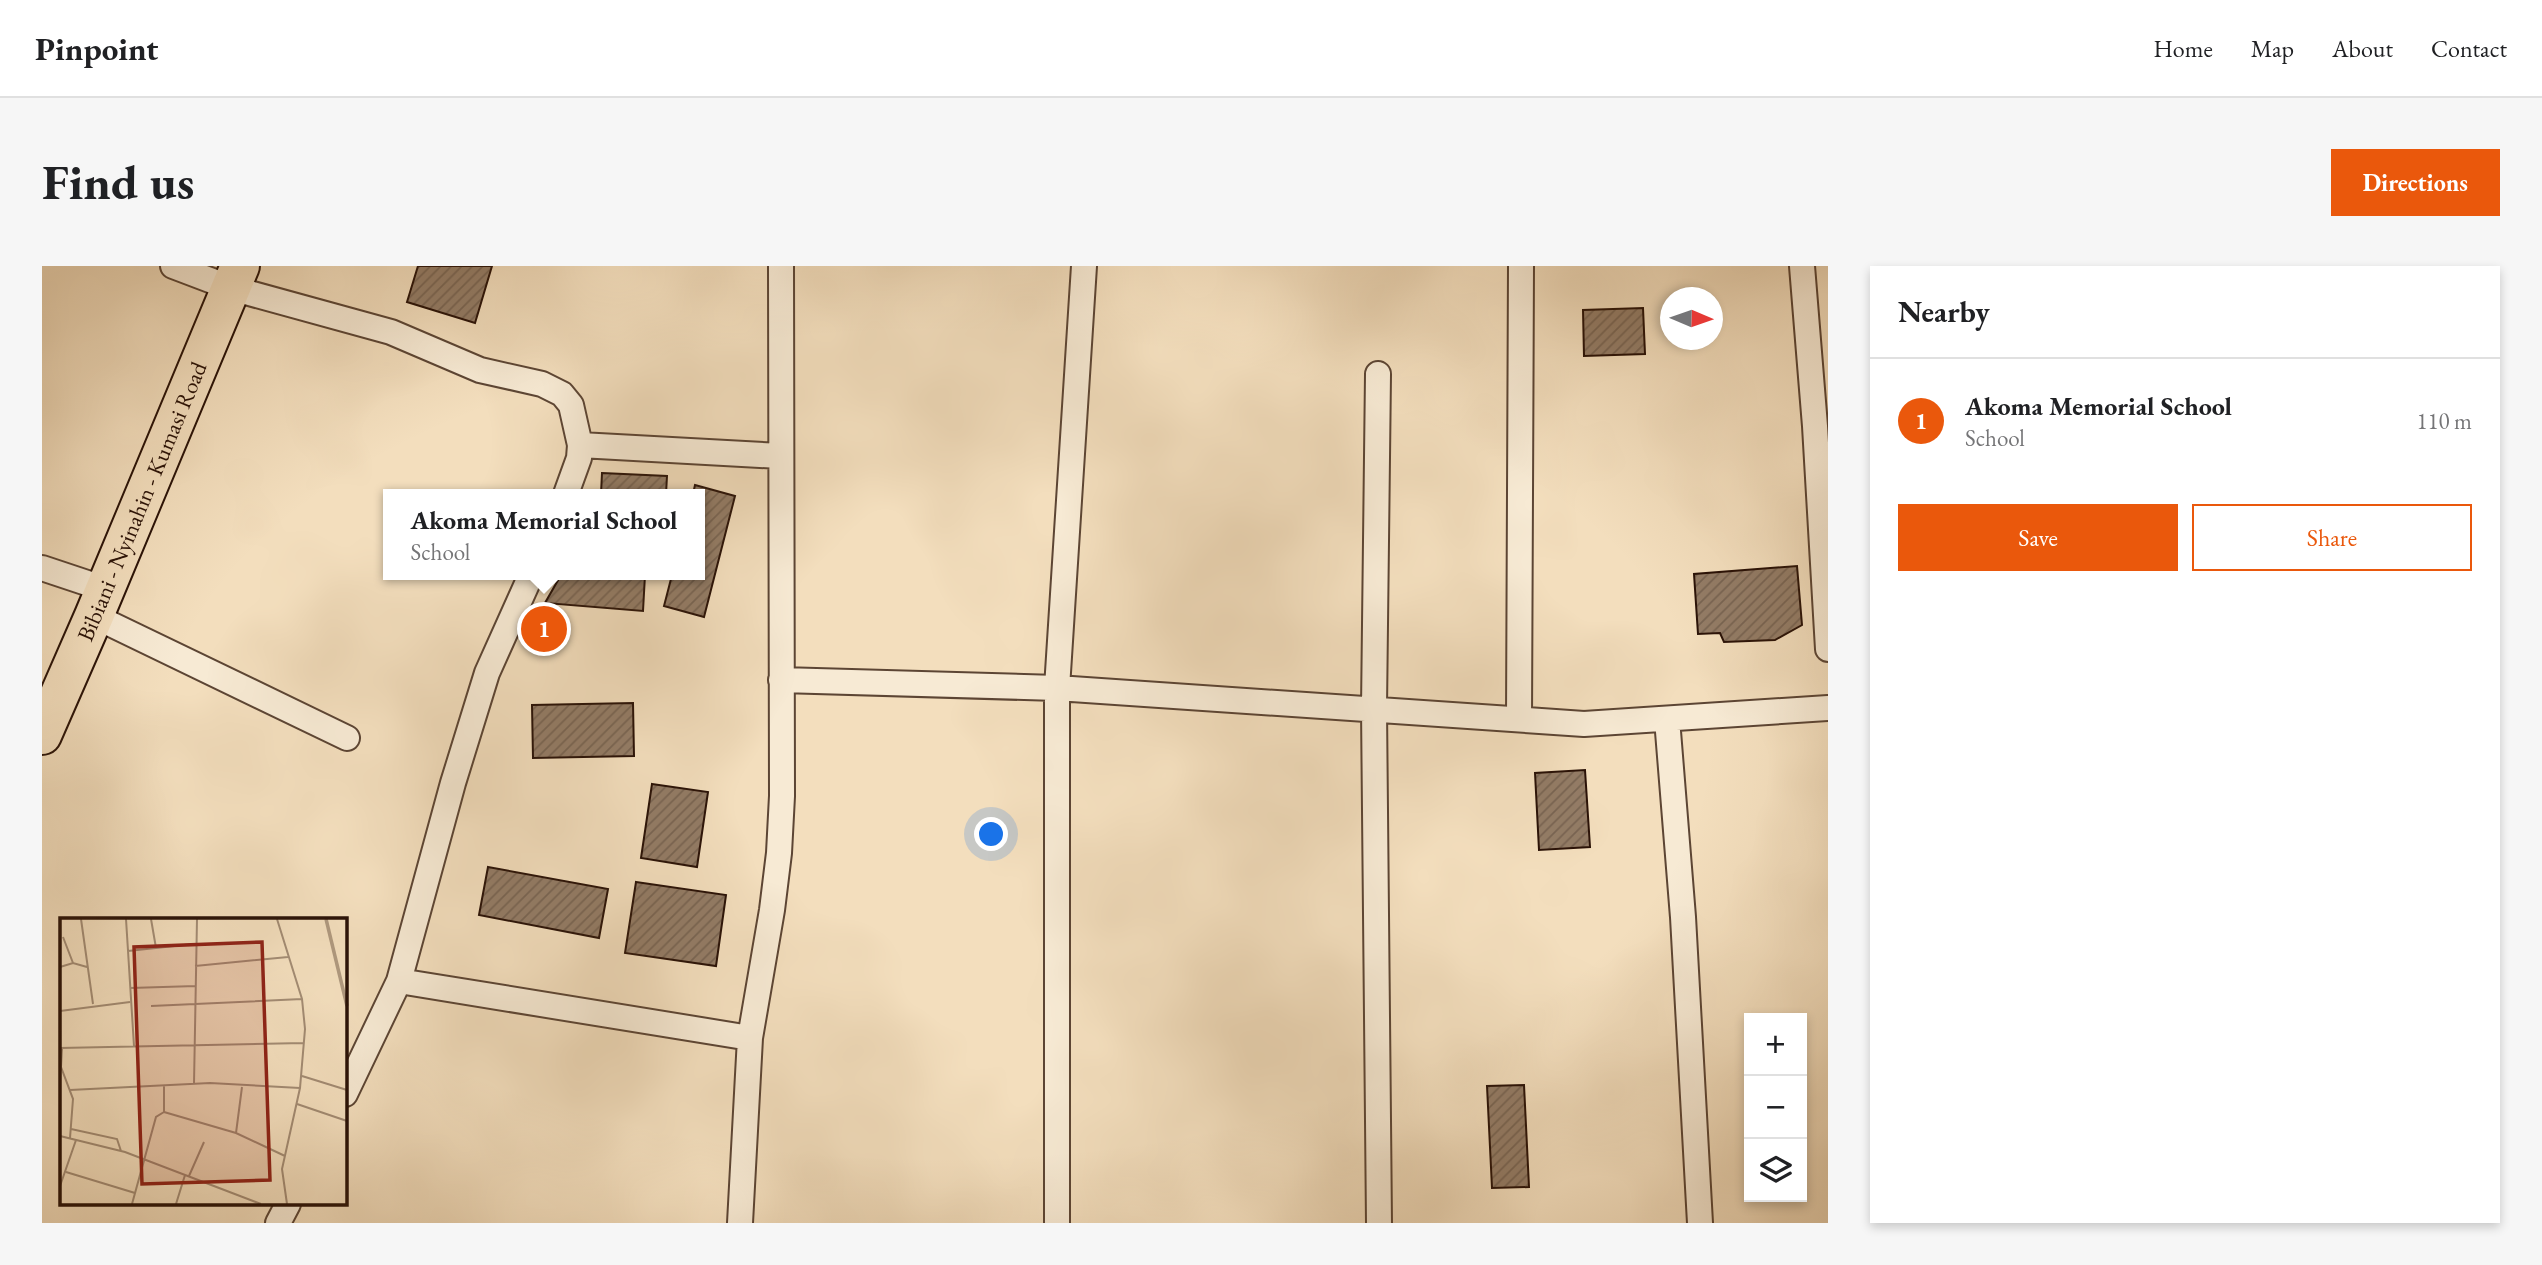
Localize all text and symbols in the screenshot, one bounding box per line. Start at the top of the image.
text: Pinpoint [35,27,158,70]
text: Home [2153,33,2213,64]
text: Map [2251,33,2294,64]
text: About [2332,33,2393,64]
text: Contact [2431,33,2507,64]
button: Directions [2331,149,2500,216]
text: Find us [42,150,194,214]
north arrow [1660,287,1723,350]
text: Nearby [1898,292,1990,331]
street label: Bibiani - Nyinahin - Kumasi Road [70,357,214,646]
text: Akoma Memorial School [1965,389,2232,423]
text: 1 [1915,406,1927,436]
text: 110 m [2416,406,2472,436]
text: School [1965,423,2025,453]
popup [383,489,705,580]
text: Akoma Memorial School [411,503,677,537]
button: Save [1898,504,2178,571]
button: Share [2192,504,2472,571]
text: School [411,537,470,567]
pin: 1 [521,603,567,655]
your location [974,817,1008,851]
inset map [60,918,346,1206]
map controls [1744,1013,1807,1202]
button: + [1744,1013,1807,1076]
button: − [1744,1076,1807,1139]
button: layers [1744,1139,1807,1202]

